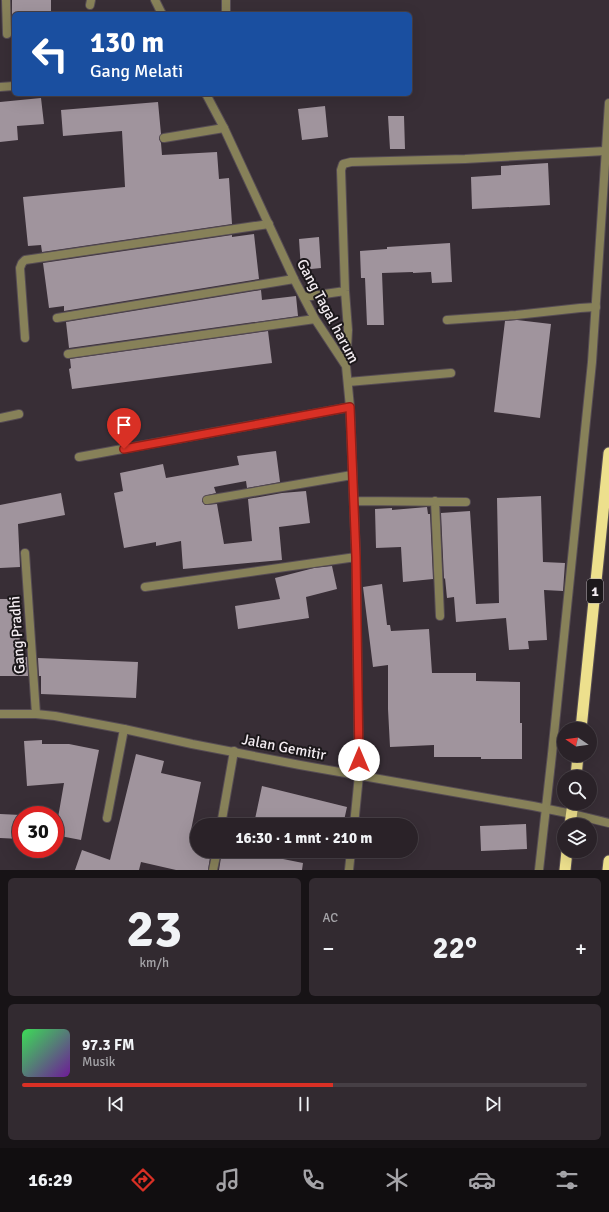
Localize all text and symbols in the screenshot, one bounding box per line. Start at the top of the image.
text: 130 m [90,26,164,60]
icon: left [24,28,76,80]
text: Gang Melati [90,60,183,82]
street label: Gang Tagal harum [293,256,363,366]
pin [107,408,141,449]
icon: arrive [113,414,135,436]
road number: 1 [587,579,603,603]
street label: Gang Pradhi [5,595,29,675]
north arrow [557,722,597,762]
map controls [557,722,597,858]
street label: Jalan Gemitir [240,730,328,764]
position arrow [338,739,380,781]
button: search [557,770,597,810]
speed limit sign: 30 [12,806,64,858]
button: layers [557,818,597,858]
text: 16:30 · 1 mnt · 210 m [236,829,372,847]
text: 23 [126,897,182,961]
text: AC [323,910,338,926]
text: 22° [433,930,477,967]
text: − [323,935,334,962]
text: + [575,935,587,962]
text: km/h [140,955,169,971]
text: 97.3 FM [82,1036,134,1054]
text: Musik [82,1054,115,1070]
icon: previous [105,1093,127,1115]
icon: pause [293,1093,315,1115]
icon: next [482,1093,504,1115]
icon: directions [129,1166,157,1194]
icon: music [214,1166,242,1194]
icon: phone [299,1166,327,1194]
icon: climate [383,1166,411,1194]
icon: car [468,1166,496,1194]
icon: filters [553,1166,581,1194]
text: 16:29 [28,1169,73,1191]

